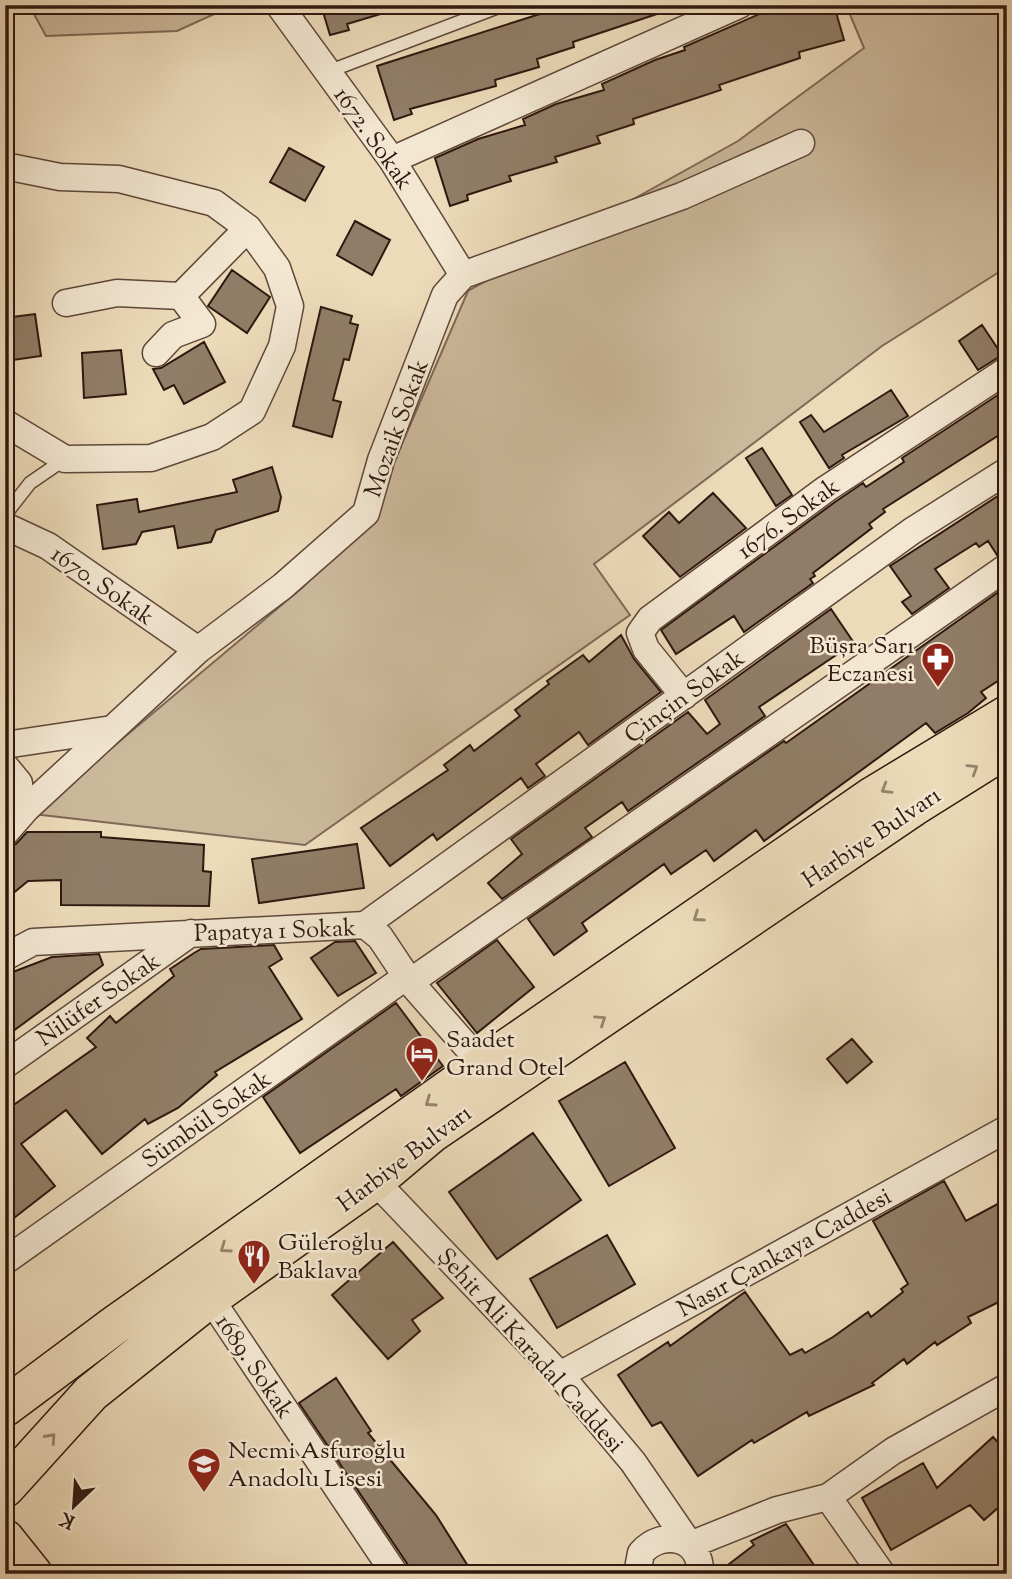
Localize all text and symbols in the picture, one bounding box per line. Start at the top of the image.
street label: 1672. Sokak [324,81,420,198]
street label: Mozaik Sokak [357,355,439,502]
street label: 1676. Sokak [731,471,847,568]
street label: 1670. Sokak [43,538,161,635]
place label: Büşra Sarı Eczanesi [810,630,914,692]
pharmacy icon: Büşra Sarı Eczanesi [919,640,957,689]
street label: Çinçin Sokak [618,642,752,753]
one-way arrow [965,764,978,777]
street label: Harbiye Bulvarı [796,780,948,898]
one-way arrow [880,780,893,793]
one-way arrow [693,909,706,921]
street label: Papatya 1 Sokak [193,912,357,952]
street label: Nilüfer Sokak [31,945,168,1056]
one-way arrow [594,1015,607,1028]
place label: Saadet Grand Otel [446,1024,565,1086]
hotel icon: Saadet Grand Otel [403,1034,441,1083]
street label: Sümbül Sokak [136,1063,279,1178]
one-way arrow [425,1094,438,1106]
street label: Harbiye Bulvarı [331,1098,480,1221]
street label: Nasır Çankaya Caddesi [672,1181,898,1327]
place label: Güleroğlu Baklava [278,1227,383,1289]
restaurant icon: Güleroğlu Baklava [235,1237,273,1286]
one-way arrow [219,1240,232,1253]
street label: Şehit Ali Karadal Caddesi [428,1241,631,1462]
street label: 1689. Sokak [206,1308,301,1426]
one-way arrow [43,1433,55,1446]
place label: Necmi Asfuroğlu Anadolu Lisesi [228,1435,406,1497]
school or university icon: Necmi Asfuroğlu Anadolu Lisesi [185,1445,223,1494]
north arrow [38,1470,108,1540]
text: K [56,1504,80,1534]

